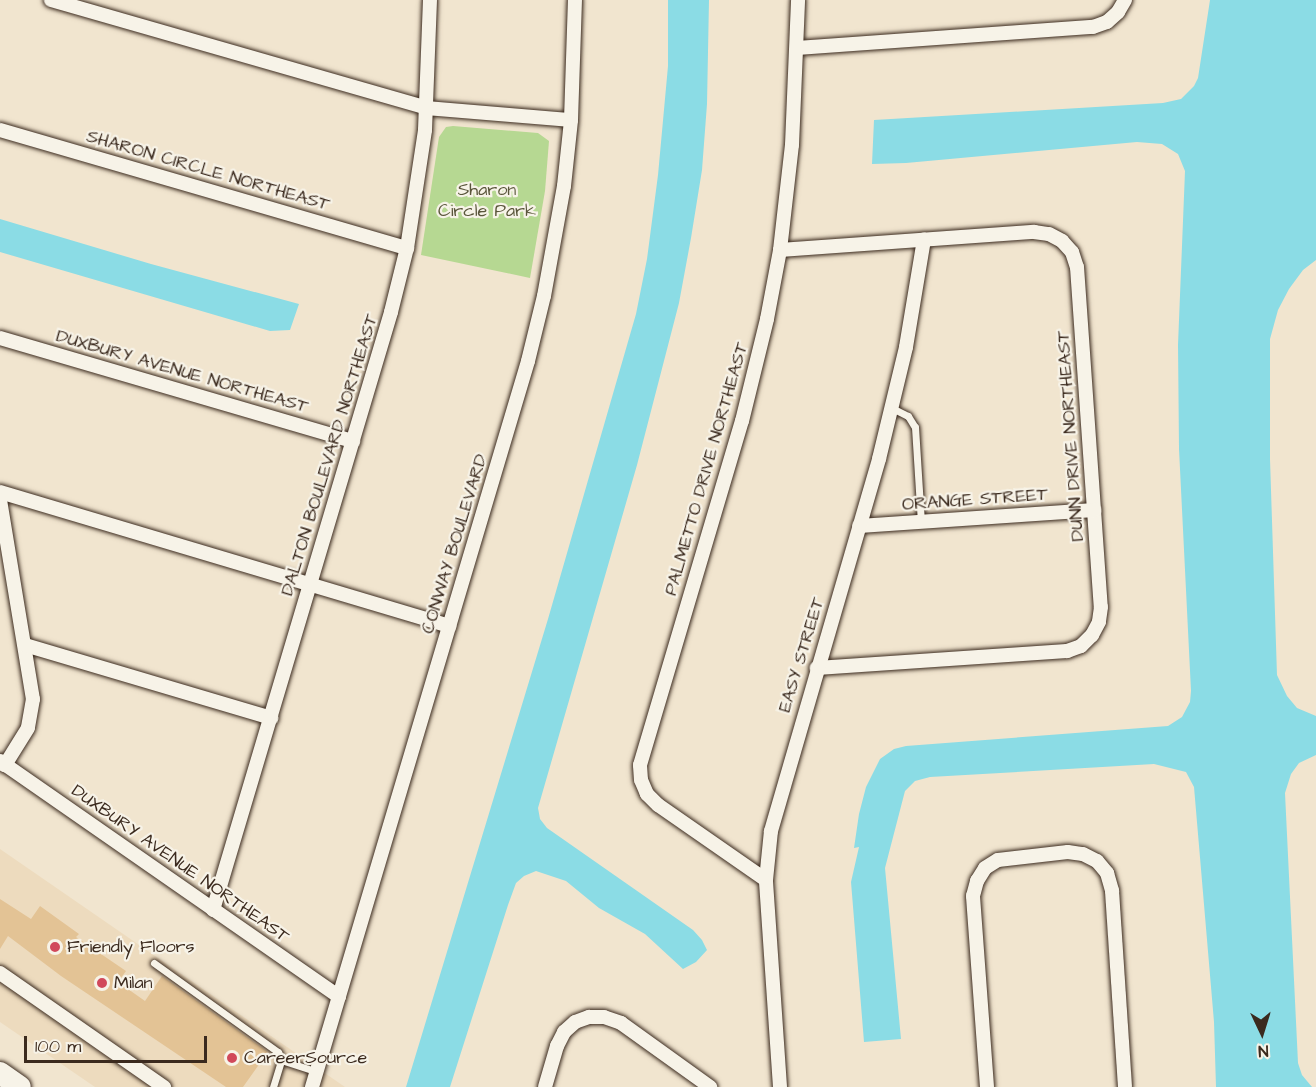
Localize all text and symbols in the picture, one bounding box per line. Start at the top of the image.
street label: SHARON CIRCLE NORTHEAST [84,126,332,216]
park label: Sharon Circle Park [438,180,536,222]
street label: DALTON BOULEVARD NORTHEAST [277,312,383,598]
street label: DUXBURY AVENUE NORTHEAST [54,326,310,418]
street label: DUNN DRIVE NORTHEAST [1053,330,1089,542]
street label: PALMETTO DRIVE NORTHEAST [660,340,754,598]
street label: CONWAY BOULEVARD [417,452,493,636]
street label: ORANGE STREET [901,484,1049,516]
street label: EASY STREET [774,595,830,715]
street label: DUXBURY AVENUE NORTHEAST [67,780,293,948]
place label: Friendly Floors [67,936,195,958]
marker: Friendly Floors [48,940,62,954]
place label: Milan [114,972,153,994]
marker: Milan [95,976,109,990]
north arrow [1232,1003,1292,1063]
scale bar [27,1024,210,1062]
text: 100 m [35,1034,81,1059]
text: N [1257,1040,1269,1062]
place label: CareerSource [244,1047,367,1069]
marker: CareerSource [225,1051,239,1065]

